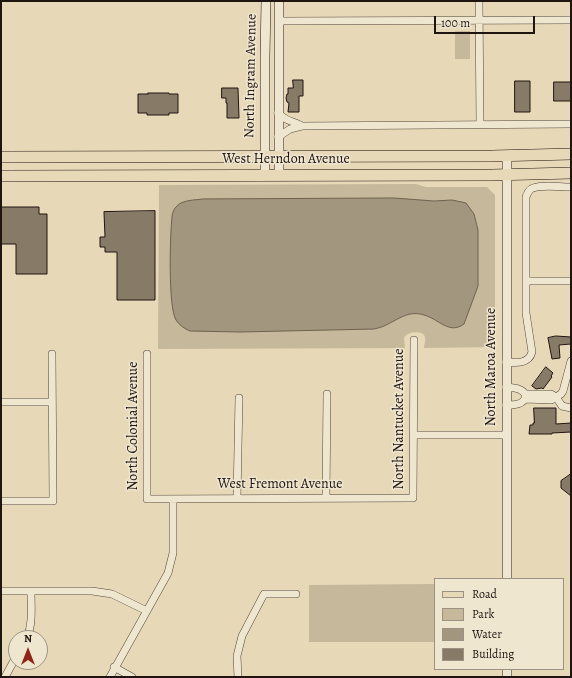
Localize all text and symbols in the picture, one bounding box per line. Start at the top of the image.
scale bar [436,8,537,34]
street label: North Ingram Avenue [242,14,260,138]
text: 100 m [441,15,470,31]
street label: West Herndon Avenue [222,152,350,168]
street label: North Maroa Avenue [484,308,500,426]
street label: North Nantucket Avenue [392,348,408,490]
street label: North Colonial Avenue [126,362,142,490]
street label: West Fremont Avenue [217,477,343,493]
legend [434,578,564,670]
text: Road [472,586,497,602]
text: Park [472,606,495,622]
text: Water [472,626,502,642]
north arrow [8,630,48,670]
text: N [24,631,32,646]
text: Building [472,646,514,662]

